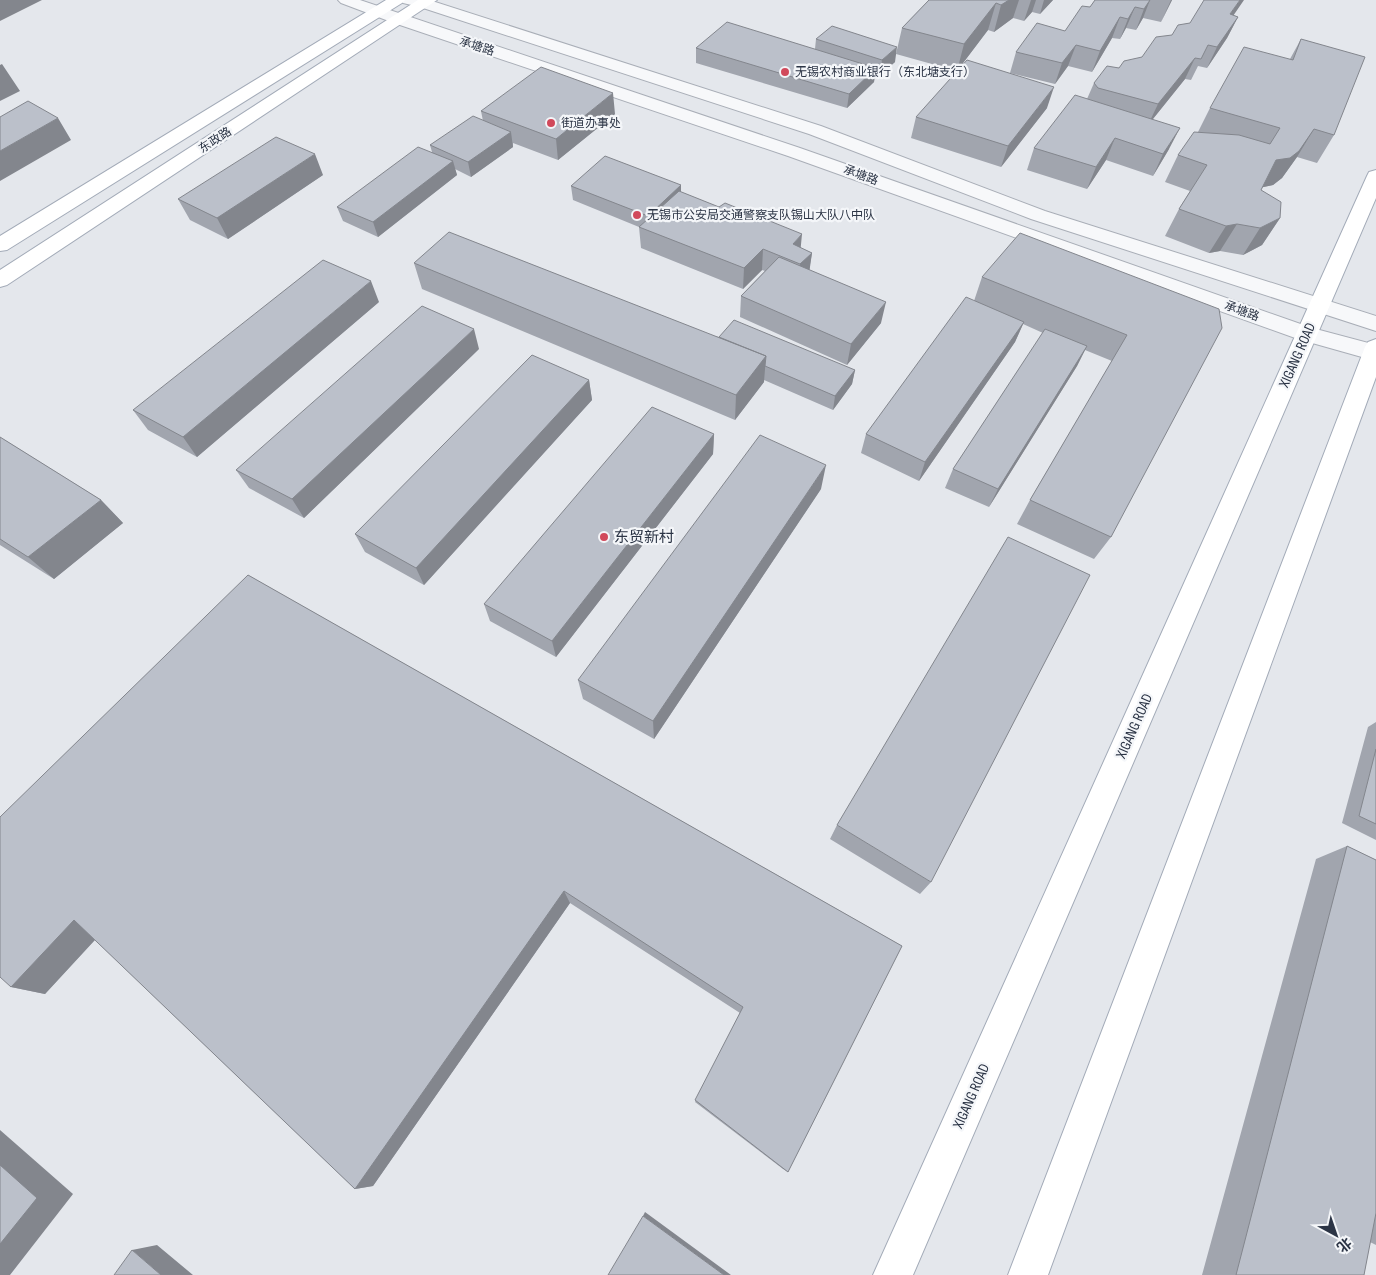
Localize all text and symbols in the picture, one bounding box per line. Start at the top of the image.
street label: 承塘路 [457,34,496,59]
place label: 无锡农村商业银行（东北塘支行） [795,65,975,80]
marker: 无锡农村商业银行（东北塘支行） [779,66,791,78]
place label: 街道办事处 [561,116,621,131]
marker: 街道办事处 [545,117,557,129]
street label: 东政路 [196,124,234,157]
street label: 承塘路 [841,162,880,189]
place label: 无锡市公安局交通警察支队锡山大队八中队 [647,208,875,223]
marker: 无锡市公安局交通警察支队锡山大队八中队 [631,209,643,221]
street label: 承塘路 [1222,298,1261,325]
street label: XIGANG ROAD [1274,320,1320,391]
place label: 东贸新村 [614,528,674,547]
marker: 东贸新村 [598,531,610,543]
street label: XIGANG ROAD [1111,691,1157,762]
street label: XIGANG ROAD [948,1061,994,1132]
north arrow [1311,1210,1361,1260]
text: 北 [1333,1234,1355,1256]

